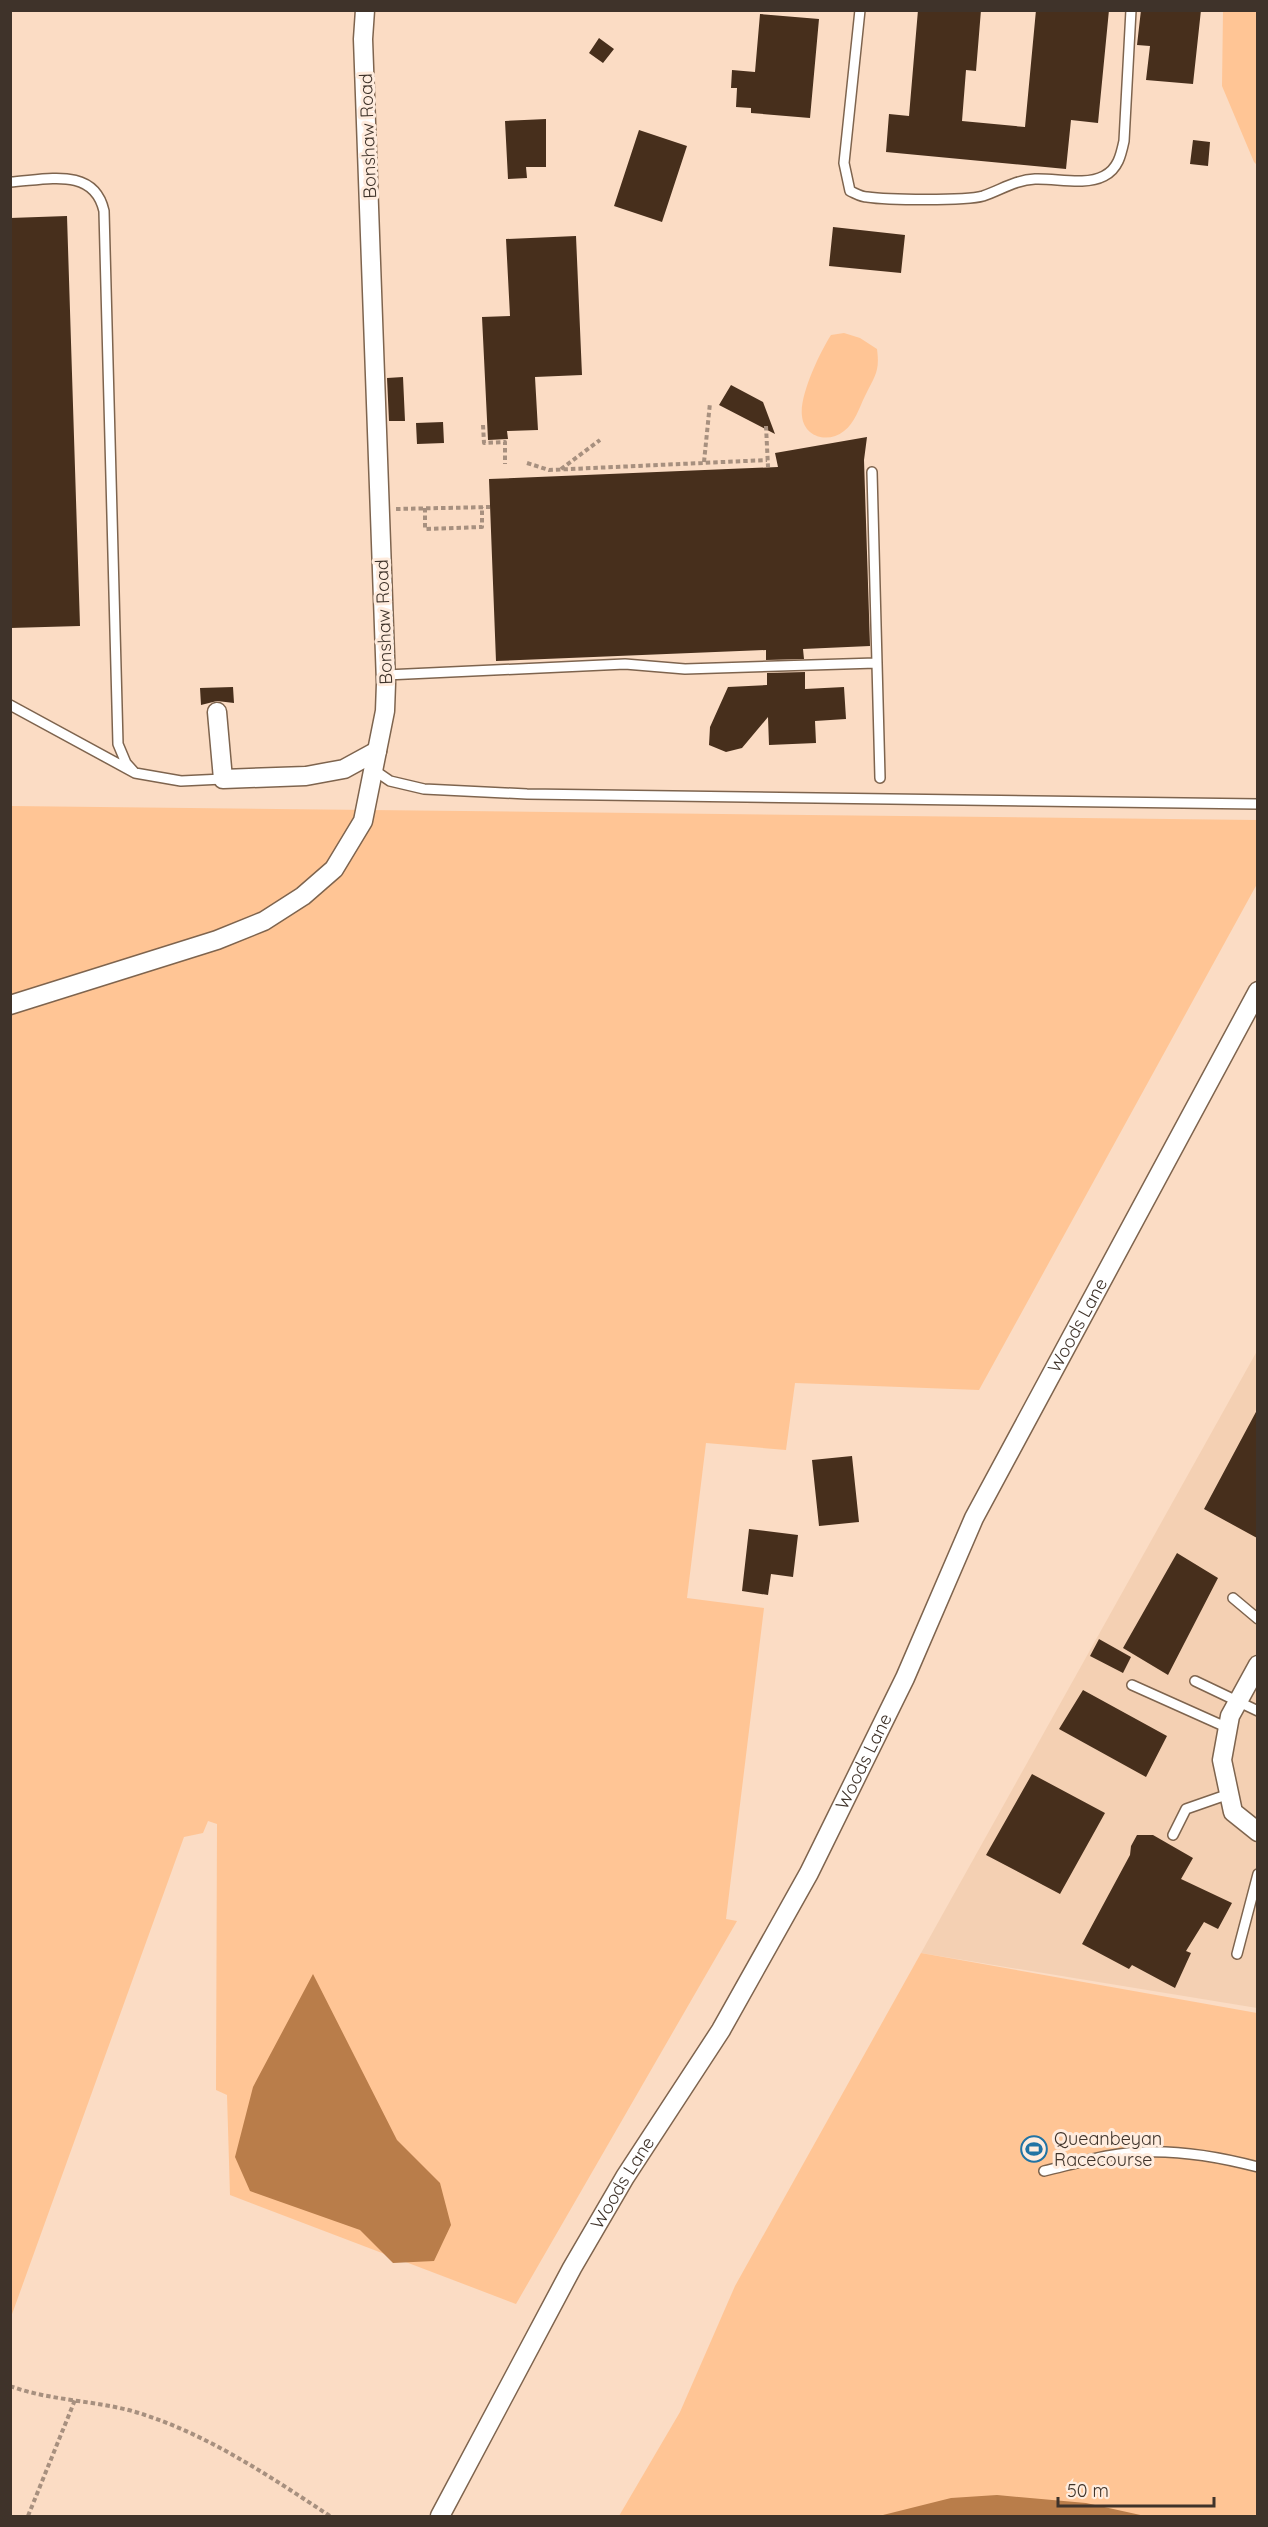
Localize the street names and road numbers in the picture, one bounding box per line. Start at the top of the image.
street label: Bonshaw Road [354,73,381,199]
street label: Bonshaw Road [370,559,397,685]
street label: Woods Lane [1042,1274,1112,1377]
street label: Woods Lane [830,1710,897,1813]
street label: Woods Lane [585,2132,659,2233]

